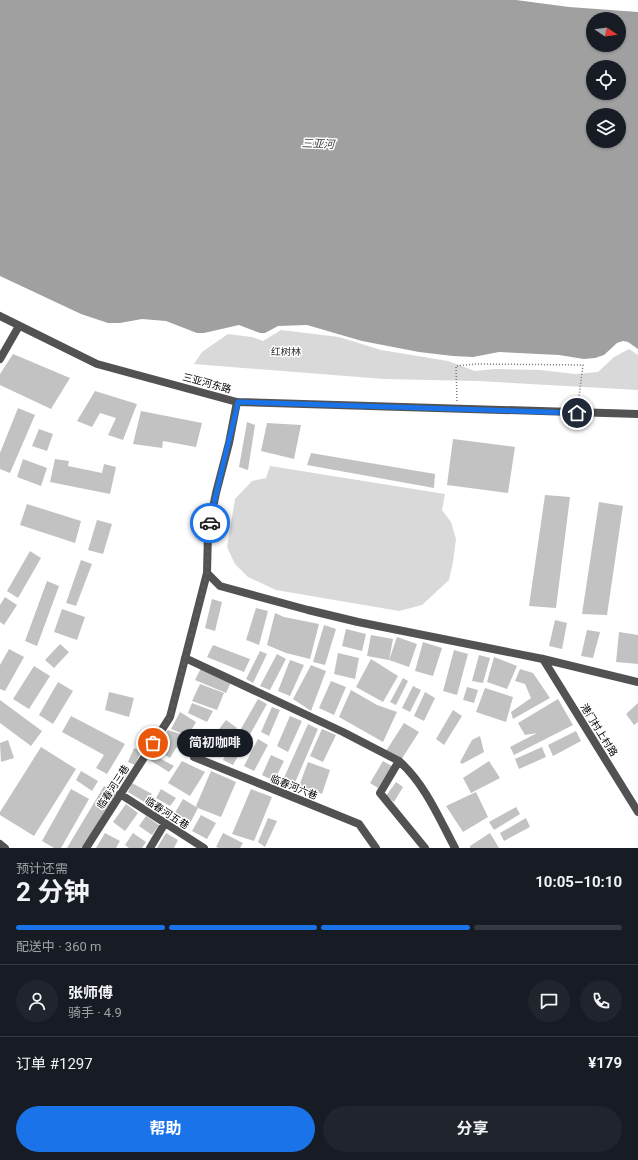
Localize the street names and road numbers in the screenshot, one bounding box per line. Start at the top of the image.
street label: 三亚河东路 [181,371,233,395]
street label: 港门村上村路 [578,702,620,758]
street label: 临春河三巷 [95,763,131,811]
street label: 临春河六巷 [269,773,319,801]
street label: 临春河五巷 [143,795,191,831]

